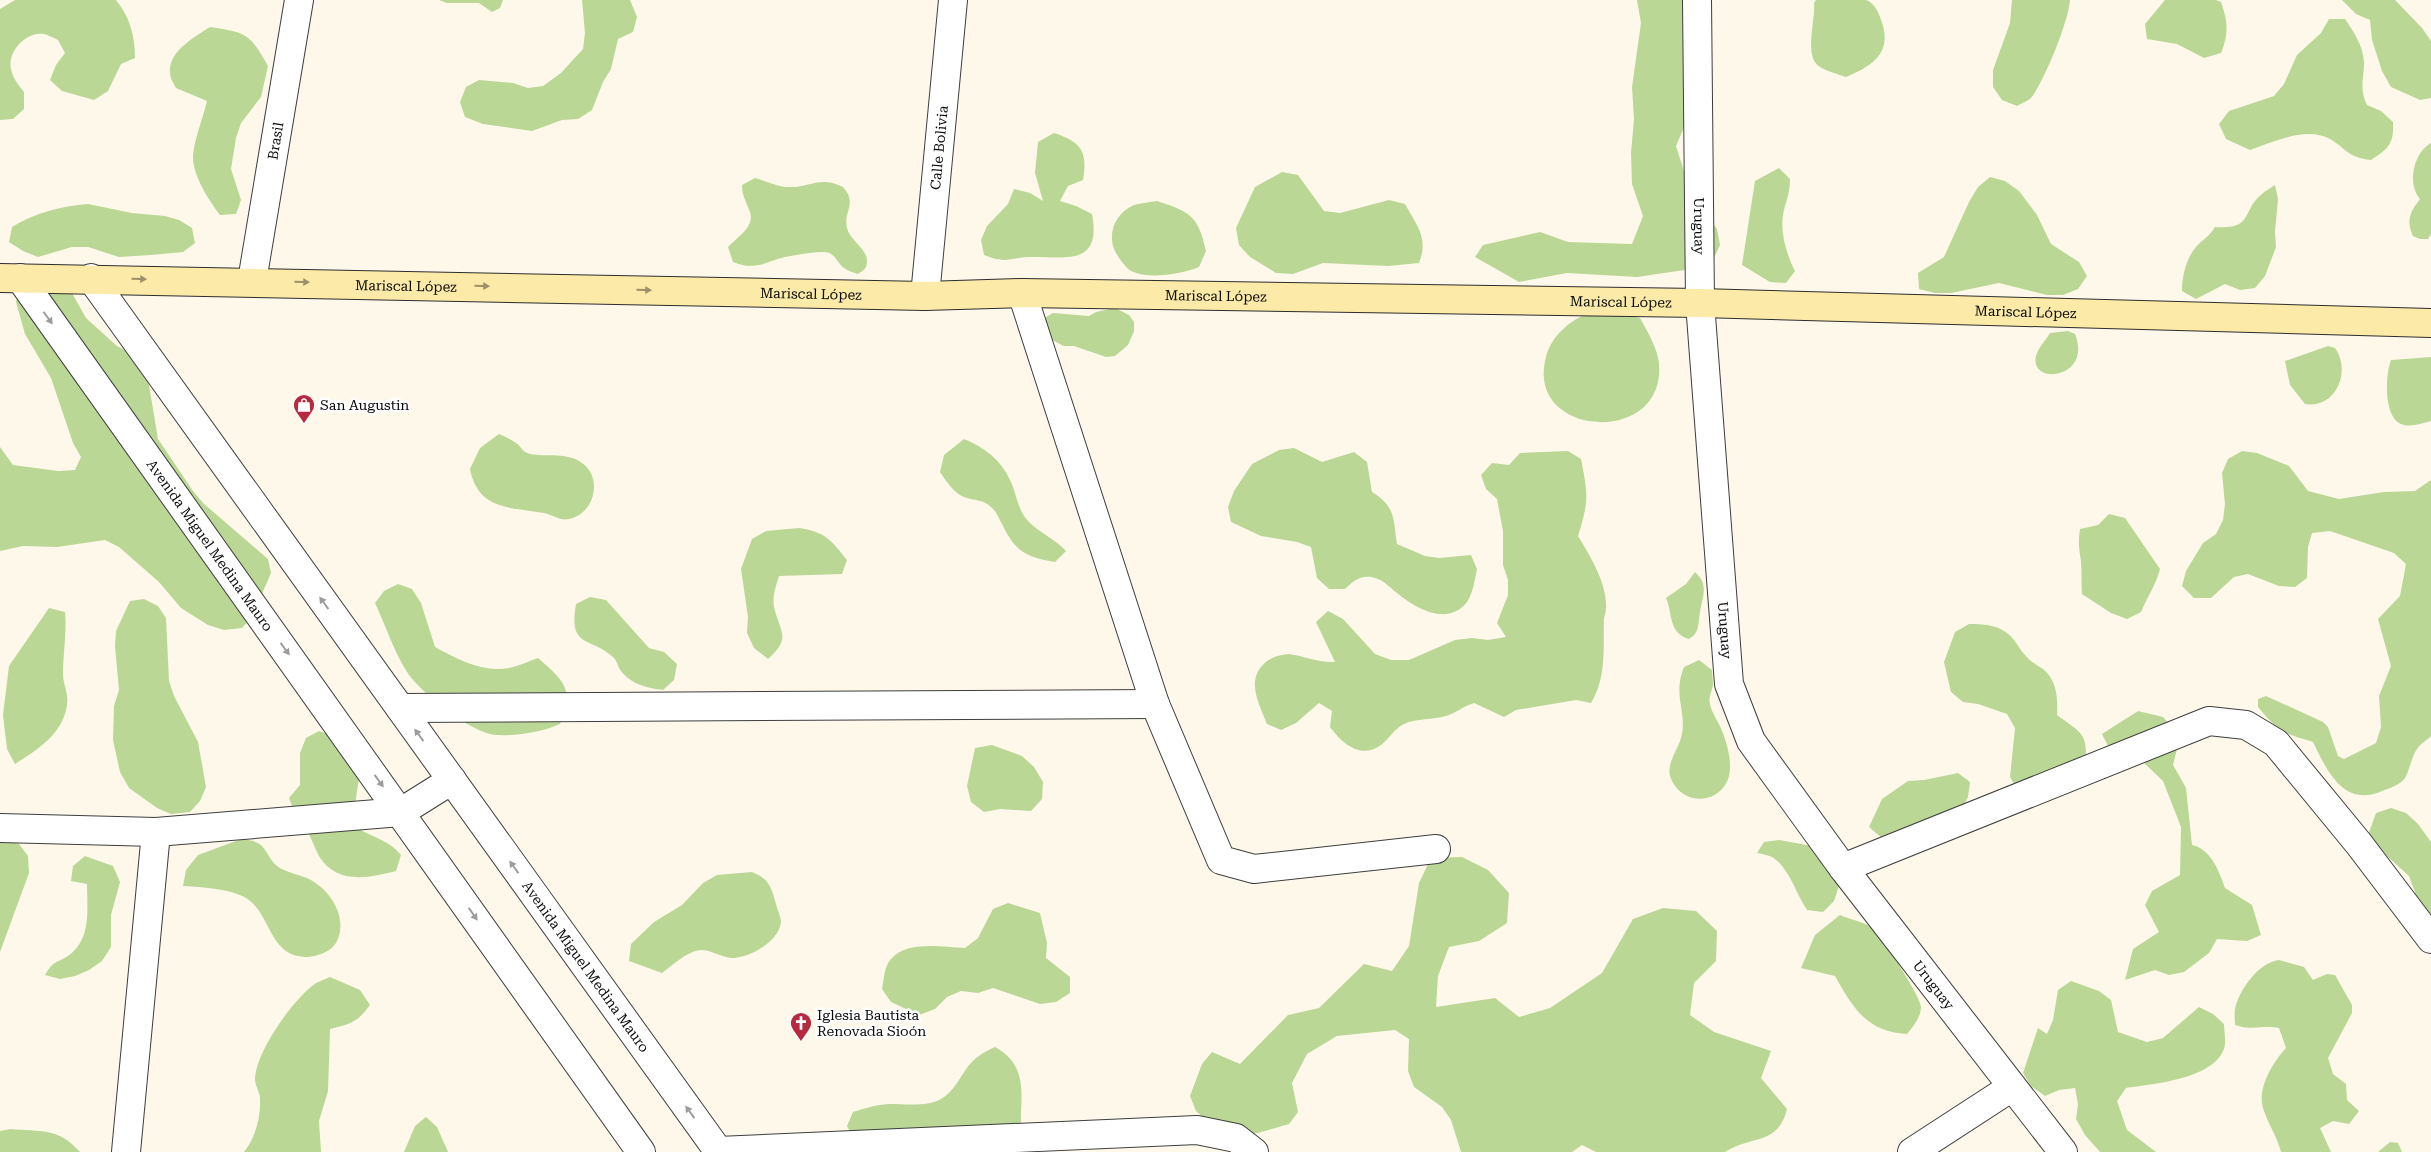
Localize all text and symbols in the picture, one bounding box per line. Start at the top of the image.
street label: Calle Bolivia [927,104,951,191]
street label: Brasil [264,120,287,161]
street label: Uruguay [1691,197,1708,256]
one-way arrow [132,275,148,283]
street label: Mariscal López [355,277,457,295]
one-way arrow [294,279,310,287]
one-way arrow [474,283,490,291]
street label: Mariscal López [760,285,862,303]
one-way arrow [637,286,653,294]
street label: Mariscal López [1165,287,1267,305]
street label: Mariscal López [1570,293,1672,311]
street label: Mariscal López [1975,303,2077,321]
one-way arrow [43,311,53,324]
shop icon: San Augustin [292,393,316,424]
place label: San Augustin [320,397,409,413]
street label: Avenida Miguel Medina Mauro [144,456,276,634]
one-way arrow [319,597,330,610]
street label: Uruguay [1715,601,1735,660]
one-way arrow [280,642,290,656]
one-way arrow [415,728,425,741]
one-way arrow [374,775,384,788]
one-way arrow [509,860,519,873]
street label: Avenida Miguel Medina Mauro [519,878,653,1055]
one-way arrow [468,907,478,921]
street label: Uruguay [1910,957,1958,1013]
place label: Iglesia Bautista Renovada Sioón [817,1007,926,1039]
church icon: Iglesia Bautista Renovada Sioón [789,1011,813,1042]
one-way arrow [685,1106,696,1119]

